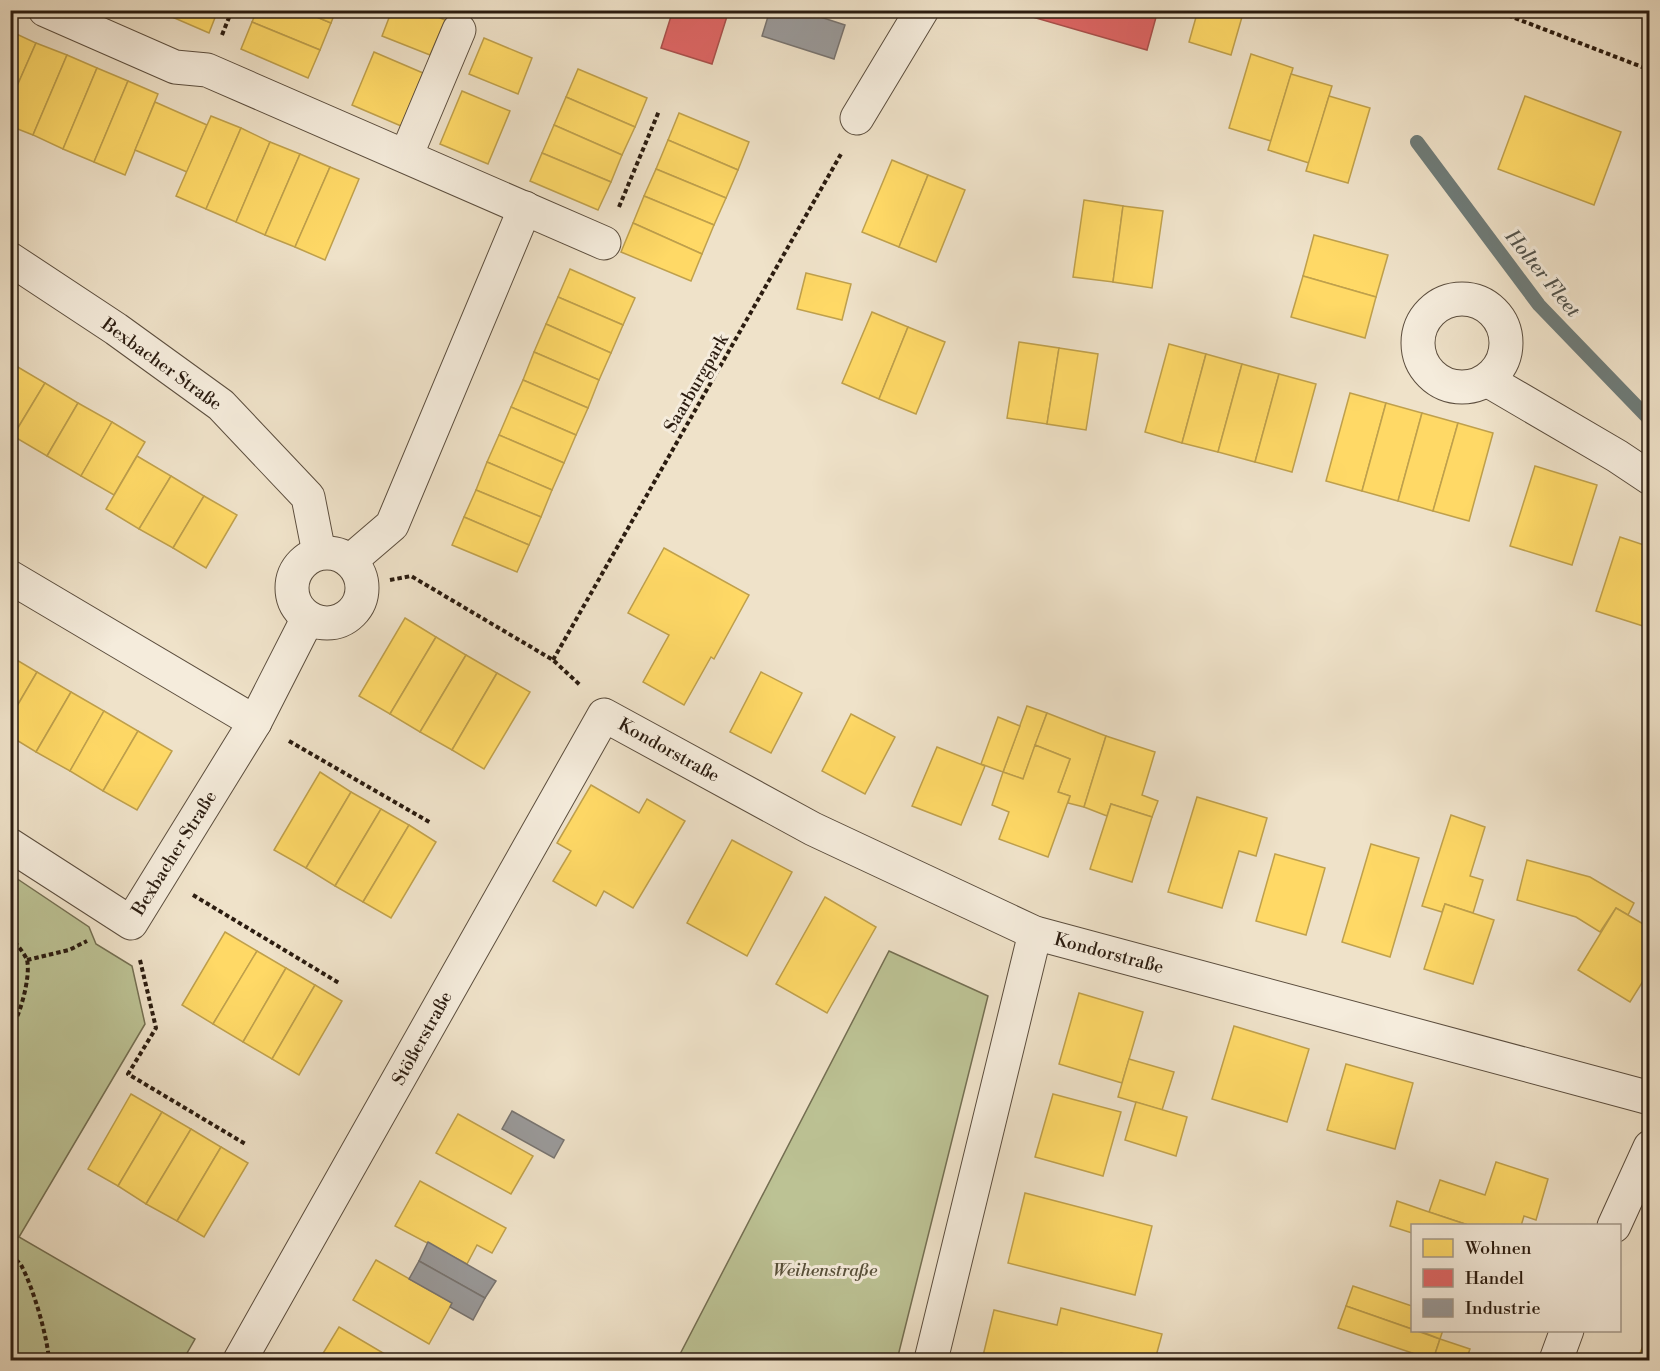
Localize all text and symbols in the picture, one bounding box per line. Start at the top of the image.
water label: Holter Fleet [1498,224,1585,323]
street label: Bexbacher Straße [96,312,226,416]
street label: Saarburgpark [659,328,735,437]
street label: Kondorstraße [614,713,723,788]
street label: Bexbacher Straße [126,786,222,921]
street label: Kondorstraße [1052,928,1166,979]
street label: Stößerstraße [387,987,458,1089]
legend [1411,1224,1621,1332]
text: Wohnen [1464,1237,1532,1260]
park label: Weihenstraße [773,1259,878,1282]
text: Handel [1465,1267,1525,1290]
text: Industrie [1465,1297,1541,1320]

